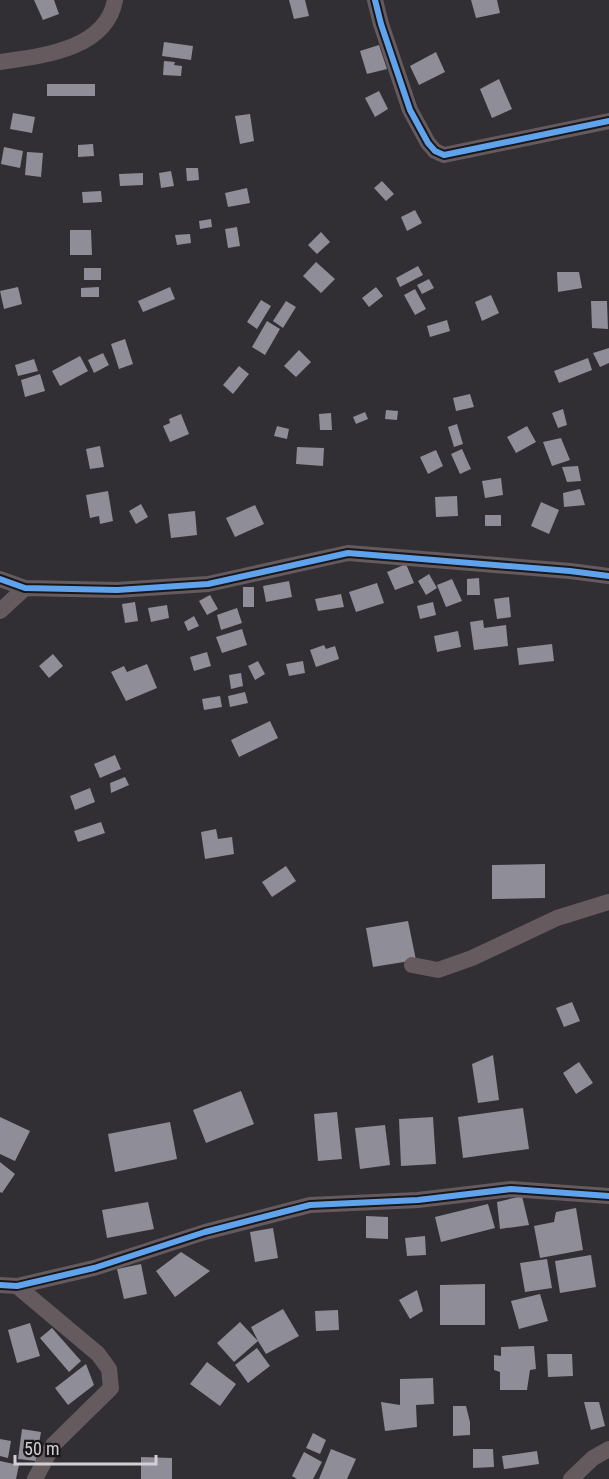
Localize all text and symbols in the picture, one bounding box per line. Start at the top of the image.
scale bar [15,1428,156,1466]
text: 50 m [24,1438,59,1459]

